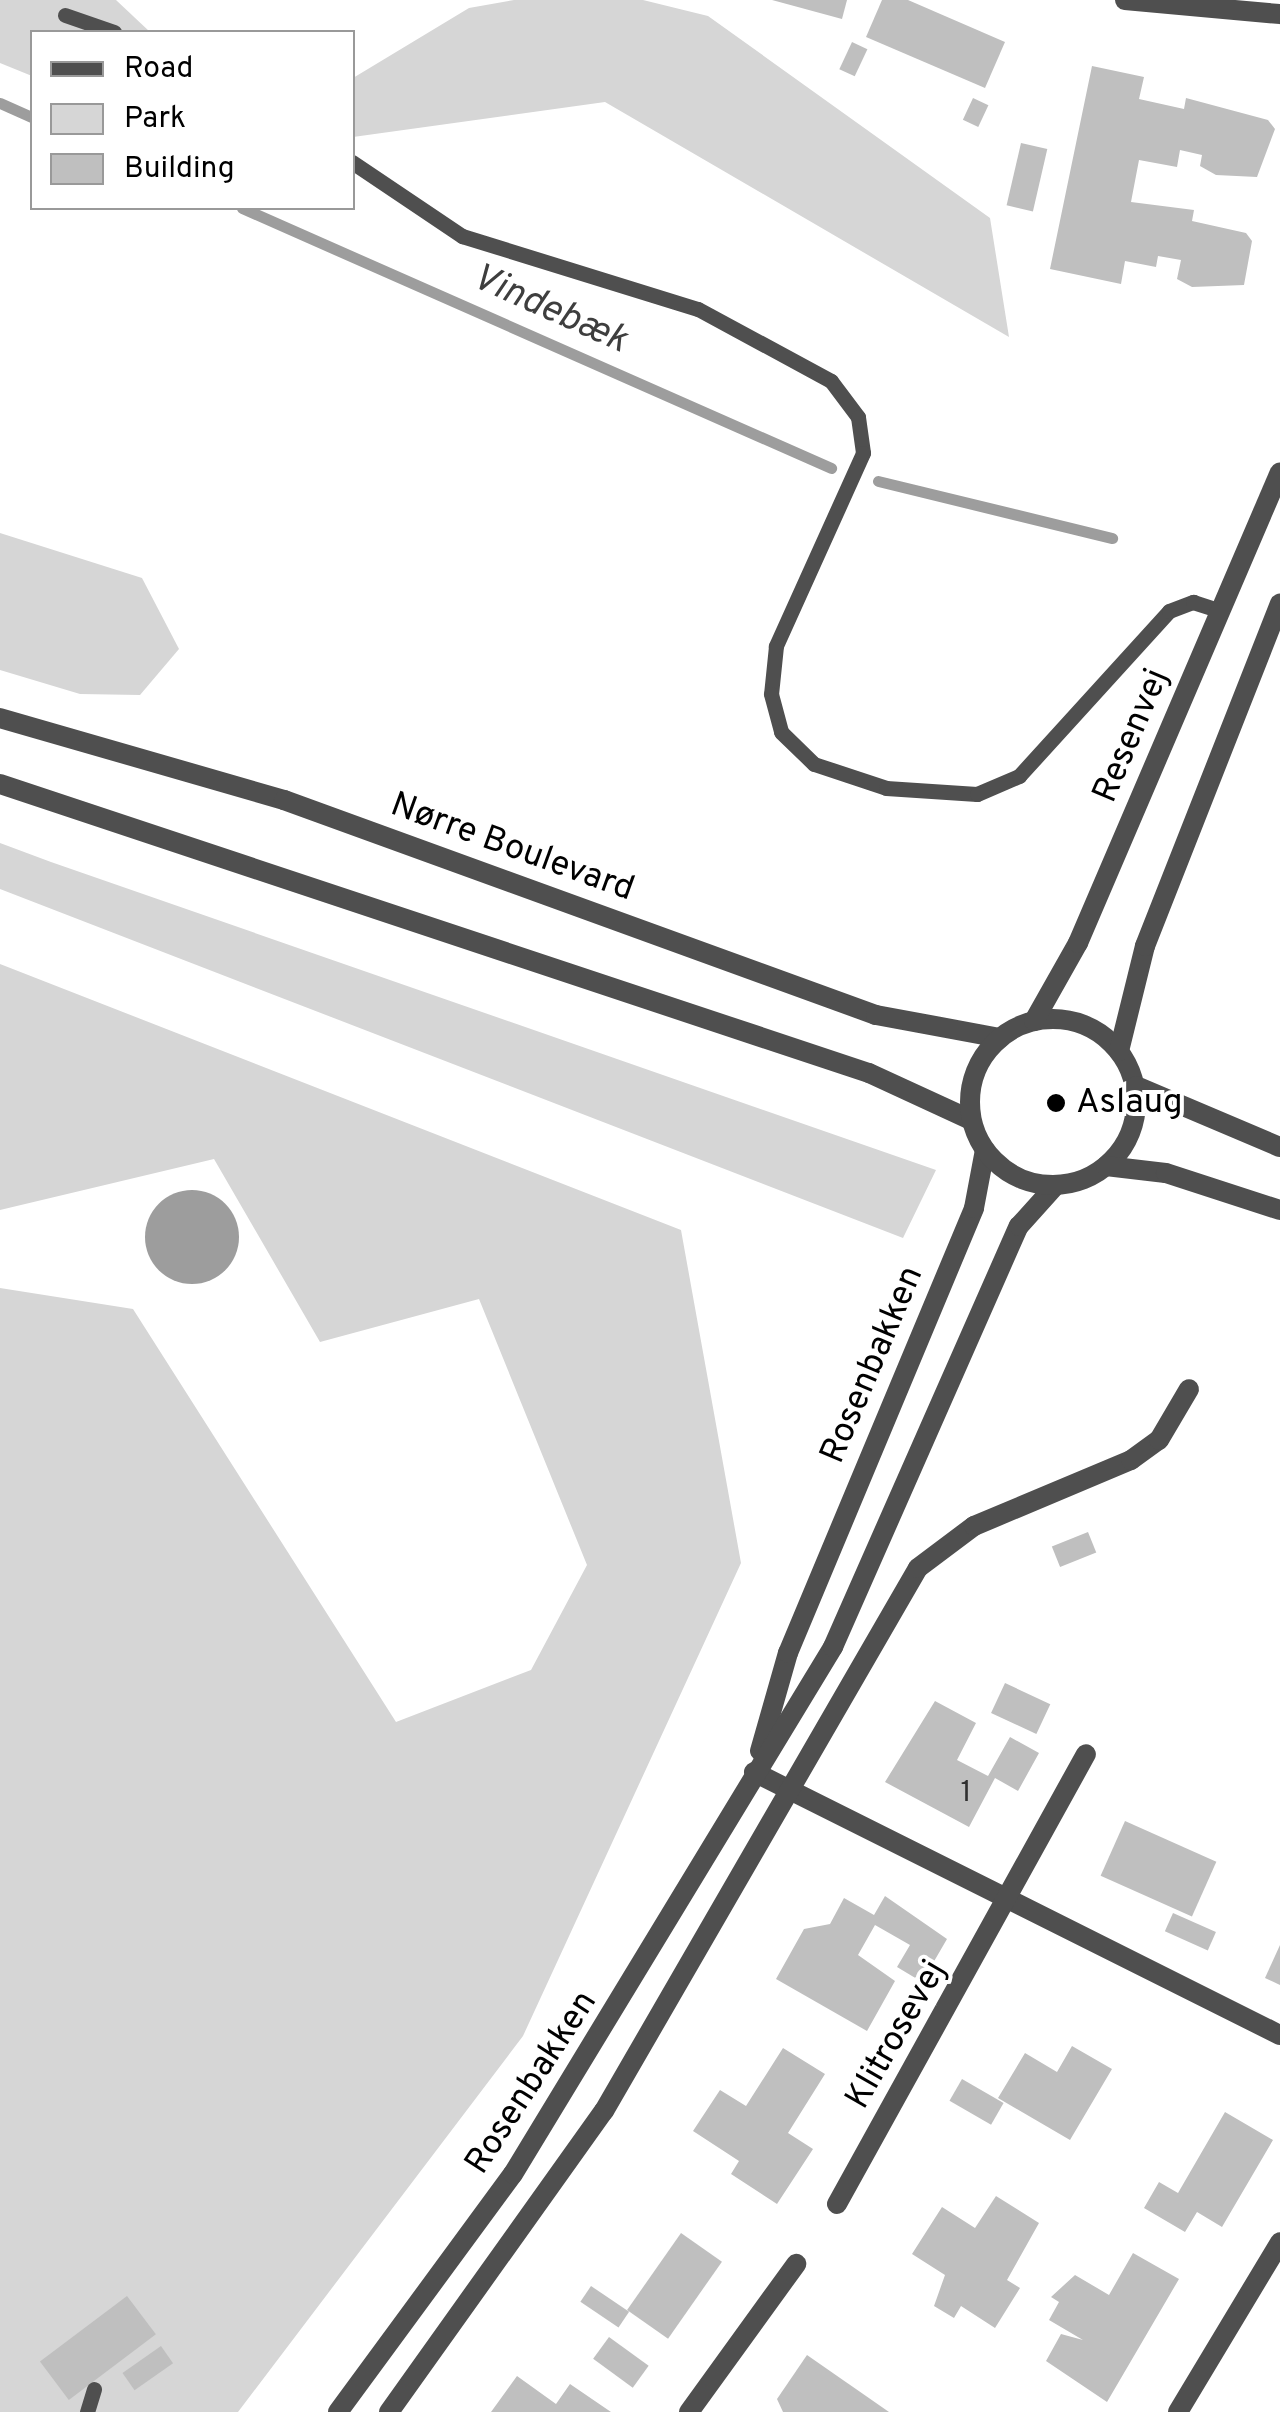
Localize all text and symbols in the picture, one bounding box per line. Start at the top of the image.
legend [30,30,355,210]
text: Road [124,51,193,88]
text: Park [124,101,186,138]
text: Building [124,151,235,188]
water label: Vindebæk [464,256,634,364]
street label: Resenvej [1085,663,1179,809]
street label: Nørre Boulevard [385,785,639,911]
place label: Aslaug [1076,1082,1183,1124]
marker: Aslaug [1045,1092,1067,1114]
street label: Rosenbakken [813,1260,933,1470]
house number: 1 [960,1776,972,1812]
street label: Klitrosevej [838,1953,956,2117]
street label: Rosenbakken [457,1983,607,2183]

